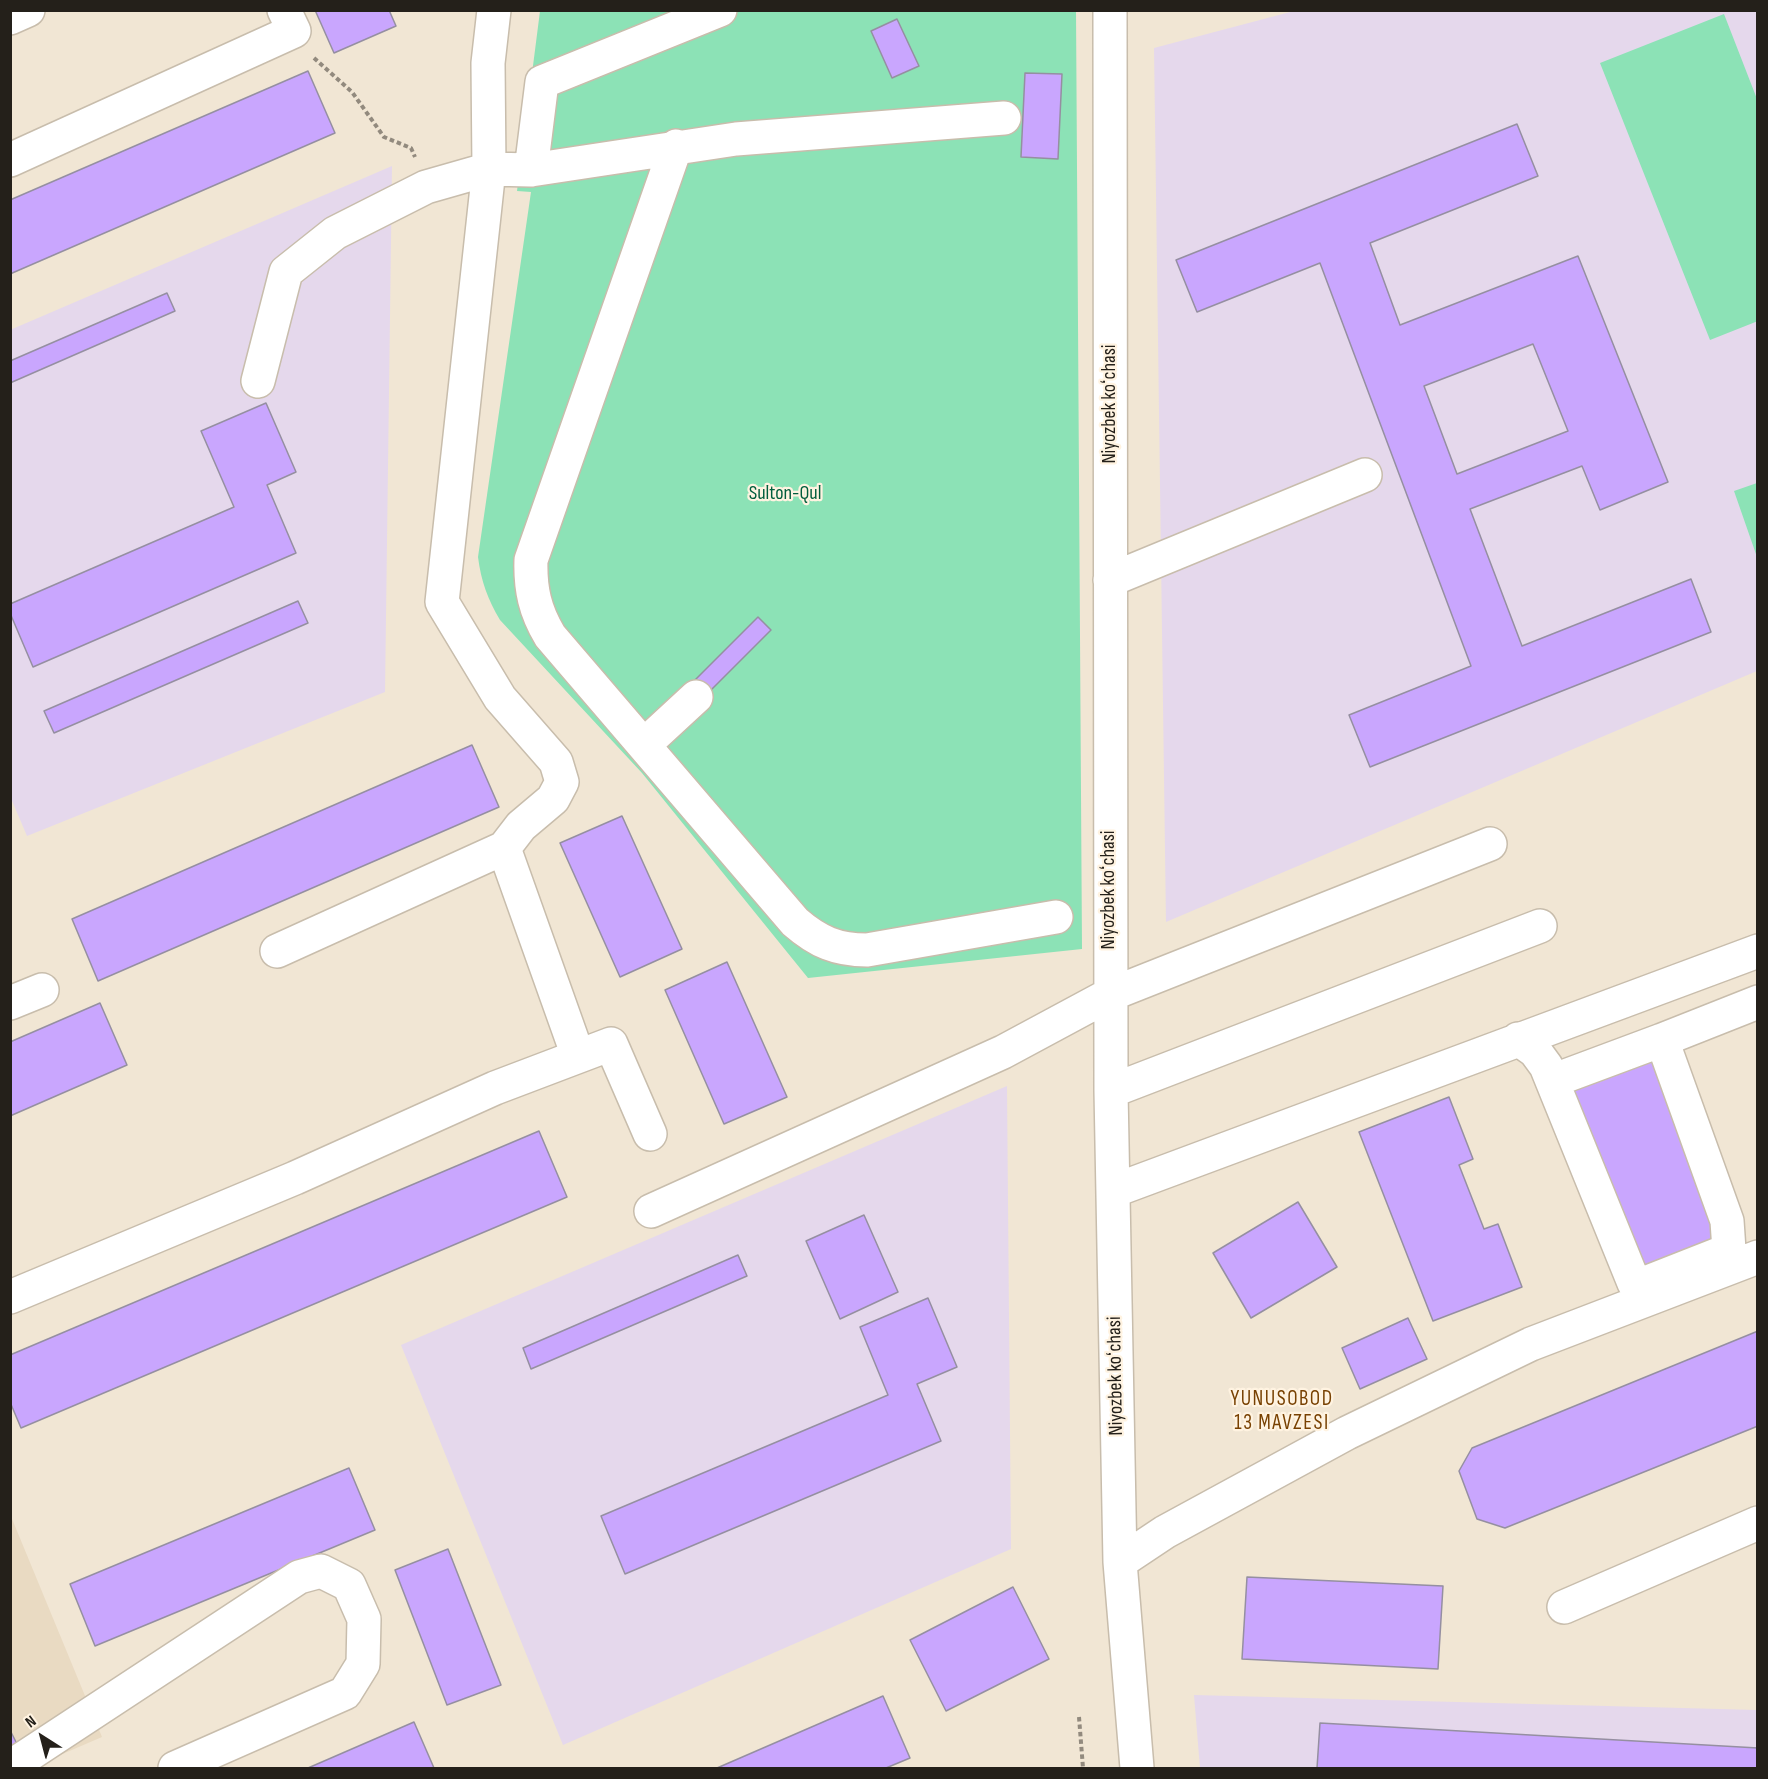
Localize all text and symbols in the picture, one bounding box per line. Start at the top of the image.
street label: Niyozbek koʻchasi [1098,344,1122,464]
park label: Sulton-Qul [749,482,821,506]
street label: Niyozbek koʻchasi [1097,830,1121,950]
street label: Niyozbek koʻchasi [1103,1316,1129,1436]
district label: YUNUSOBOD 13 MAVZESI [1230,1387,1334,1437]
north arrow [12,1707,72,1767]
text: N [22,1712,40,1732]

